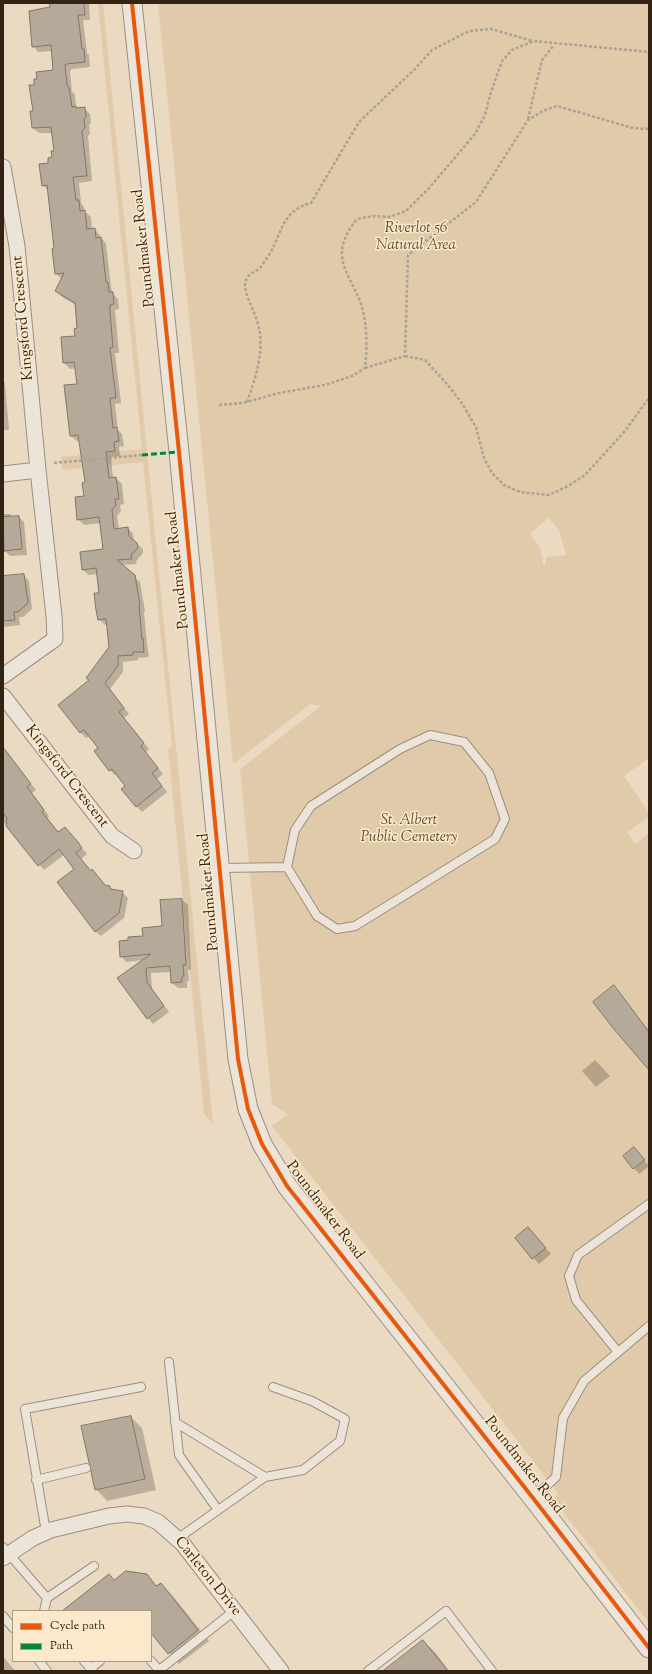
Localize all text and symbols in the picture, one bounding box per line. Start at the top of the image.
street label: Poundmaker Road [130,188,160,308]
park label: Riverlot 56 Natural Area [376,220,456,255]
street label: Kingsford Crescent [10,255,38,381]
street label: Poundmaker Road [164,510,194,630]
street label: Kingsford Crescent [20,722,112,832]
park label: St. Albert Public Cemetery [361,812,457,847]
street label: Poundmaker Road [196,832,224,952]
street label: Poundmaker Road [281,1158,367,1264]
street label: Poundmaker Road [479,1414,567,1518]
street label: Carleton Drive [170,1534,244,1620]
legend [12,1610,152,1662]
text: Cycle path [50,1617,105,1635]
text: Path [50,1637,73,1655]

